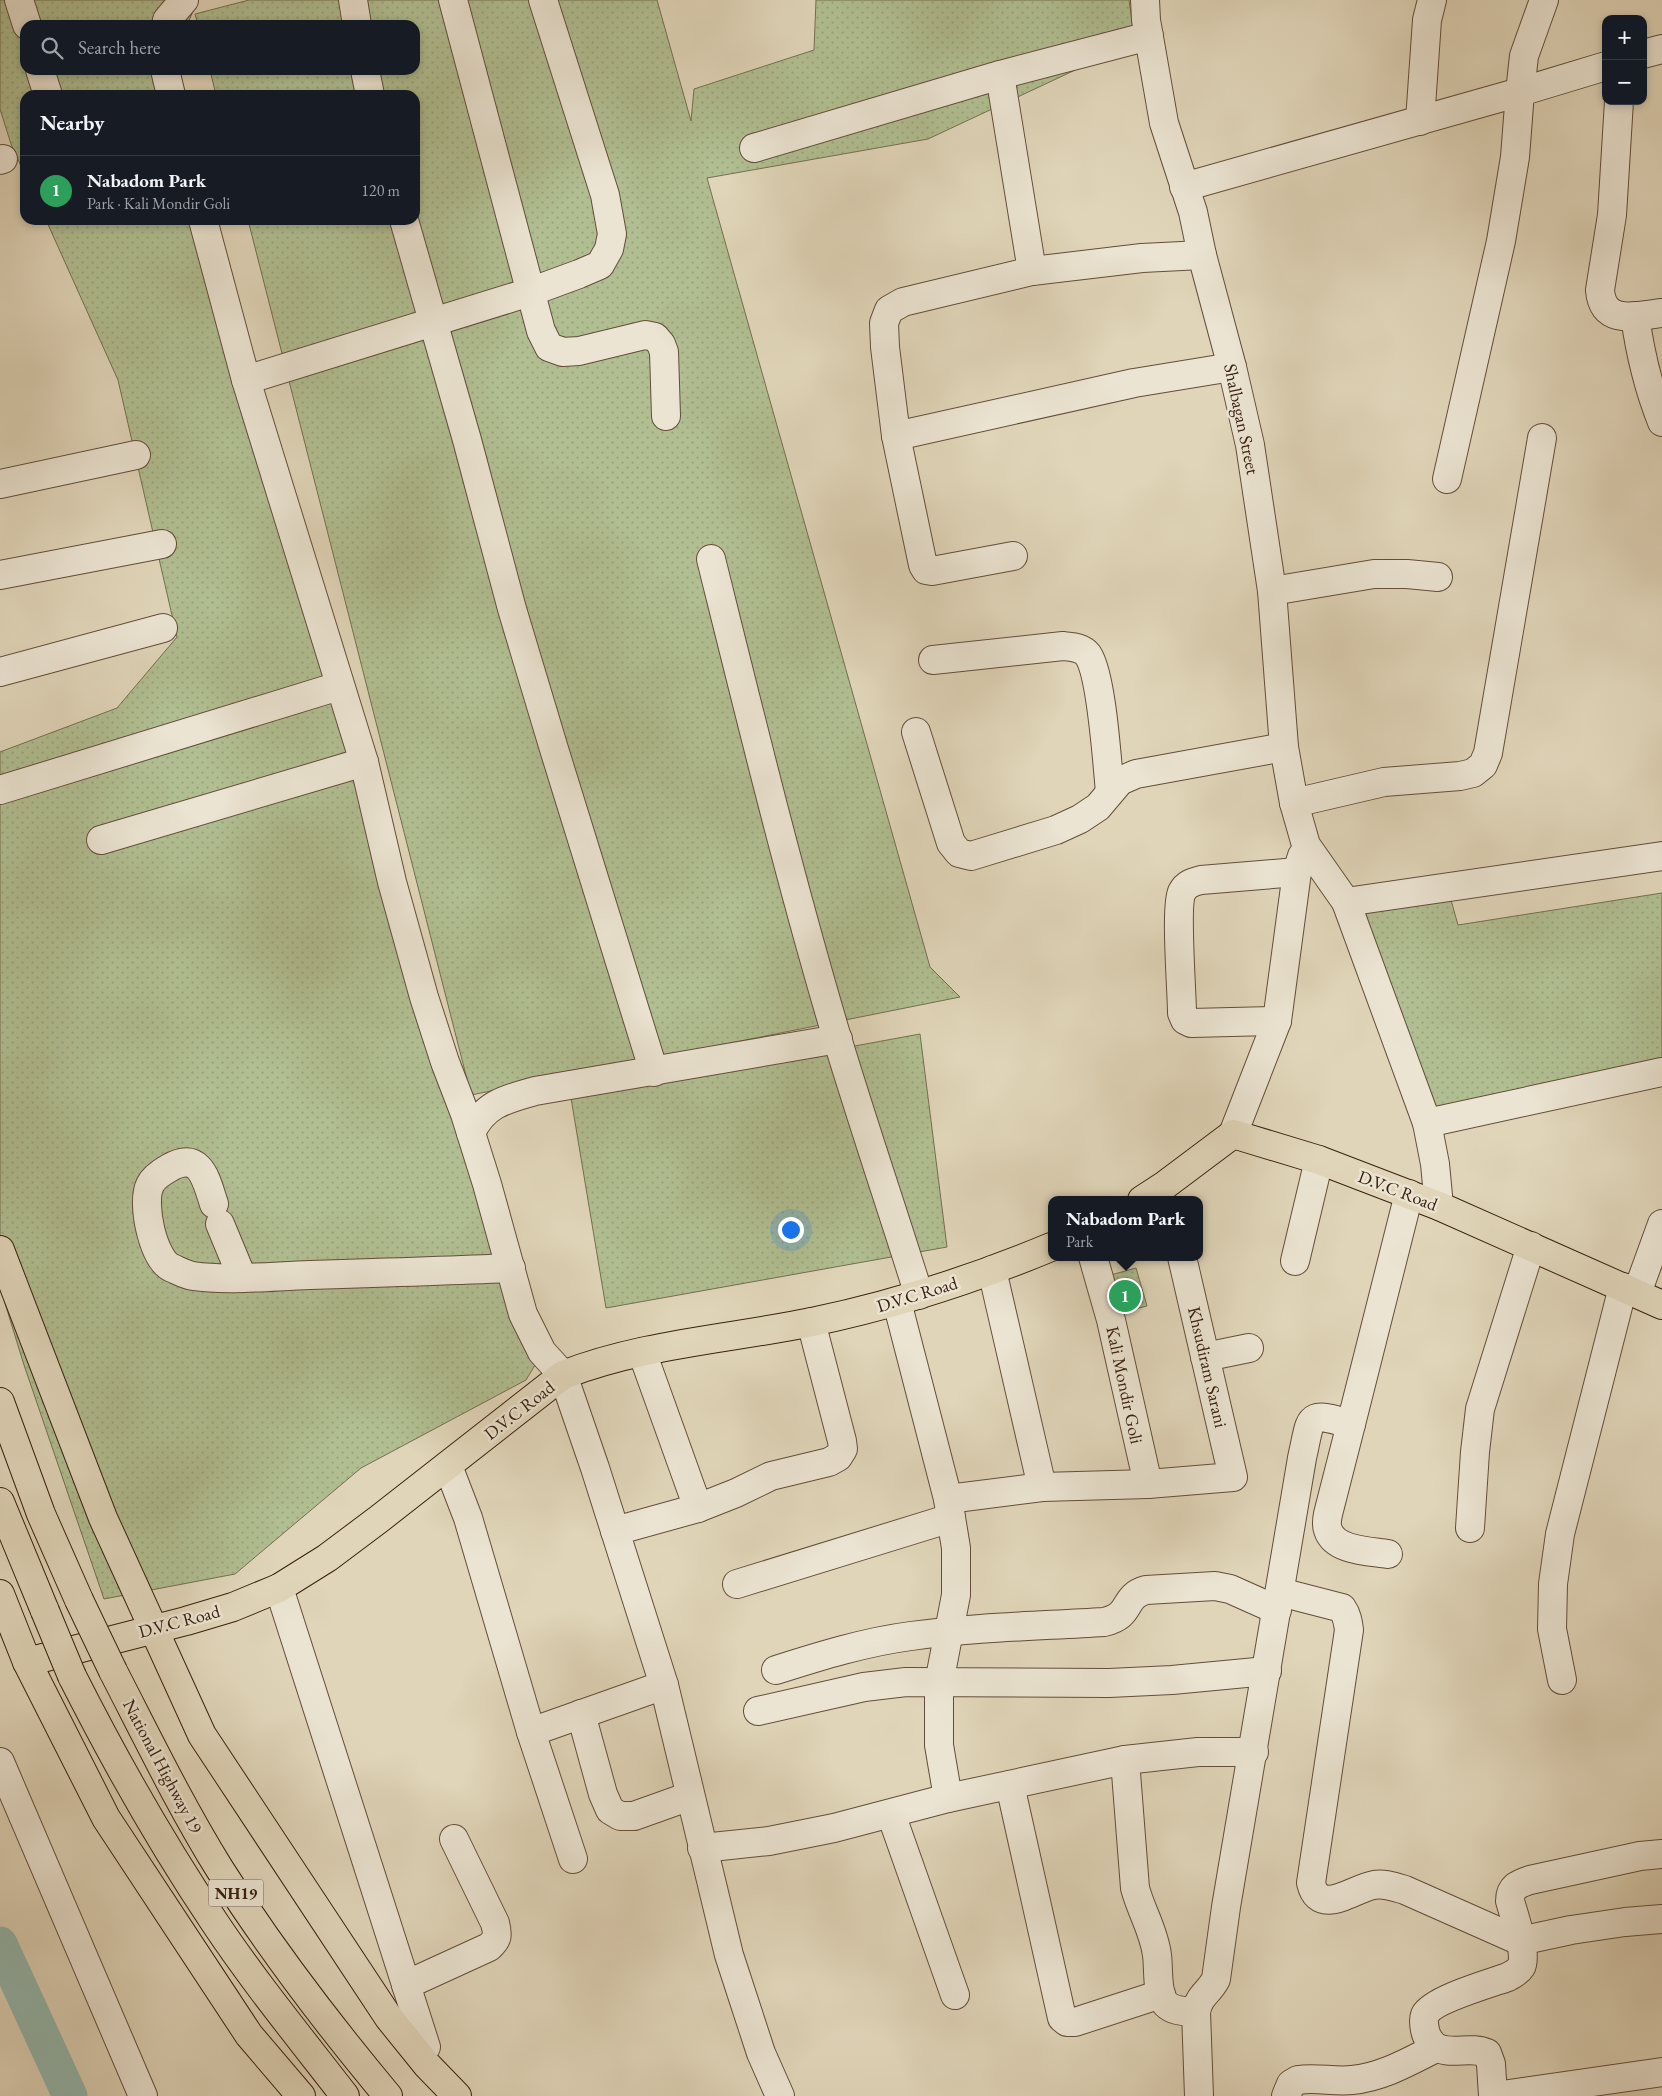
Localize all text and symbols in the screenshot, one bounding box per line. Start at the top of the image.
map controls [1602,15,1647,105]
button: + [1602,15,1647,60]
search box [20,20,420,75]
icon: search [38,34,66,62]
text: Search here [78,35,160,60]
button: − [1602,60,1647,105]
text: Nearby [40,109,104,136]
text: Nabadom Park [87,168,206,193]
text: 1 [52,180,60,201]
text: 120 m [361,180,400,201]
text: Park · Kali Mondir Goli [87,193,230,214]
street label: Shalbagan Street [1219,361,1265,477]
street label: D.V.C Road [1355,1164,1442,1216]
popup [1048,1196,1203,1261]
text: Nabadom Park [1066,1206,1185,1231]
your location [778,1217,804,1243]
text: Park [1066,1231,1093,1252]
street label: D.V.C Road [874,1271,961,1317]
pin: 1 [1109,1277,1141,1315]
street label: Khsudiram Sarani [1183,1304,1233,1430]
street label: Kali Mondir Goli [1101,1324,1149,1446]
street label: D.V.C Road [479,1375,560,1445]
street label: D.V.C Road [136,1599,223,1643]
street label: National Highway 19 [118,1695,208,1837]
road number: NH19 [208,1880,264,1906]

